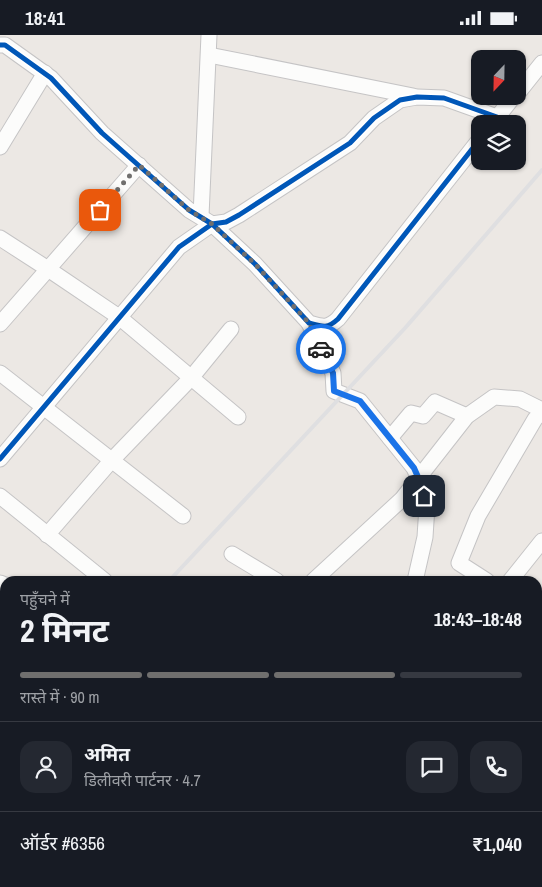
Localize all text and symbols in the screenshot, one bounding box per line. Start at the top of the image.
text: 18:41 [25,5,65,31]
north arrow [471,50,526,105]
map controls [471,50,526,170]
button: layers [471,115,526,170]
pin [79,189,121,231]
icon: bag [86,196,114,224]
courier [296,324,346,374]
icon: car [307,335,335,363]
pin [403,475,445,517]
icon: home [410,482,438,510]
text: पहुँचने में [20,588,70,610]
text: 18:43–18:48 [434,606,522,632]
text: 2 मिनट [20,609,109,652]
text: रास्ते में · 90 m [20,686,99,708]
button: person [20,741,72,793]
text: अमित [84,741,130,767]
button: chat [406,741,458,793]
button: phone [470,741,522,793]
text: डिलीवरी पार्टनर · 4.7 [84,769,201,791]
text: ऑर्डर #6356 [20,830,105,856]
text: ₹1,040 [472,831,522,857]

